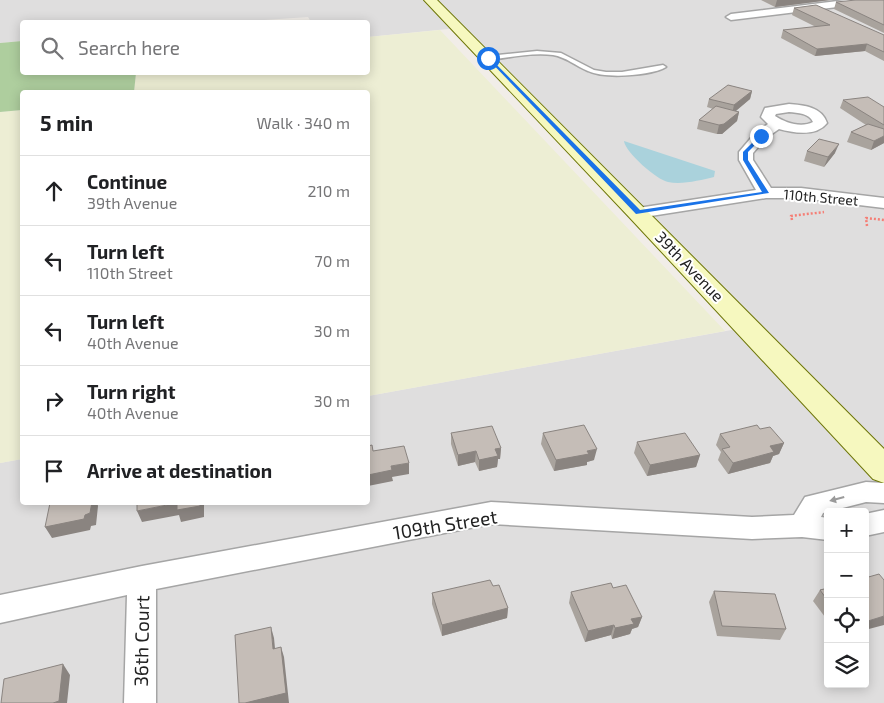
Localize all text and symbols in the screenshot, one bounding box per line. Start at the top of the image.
search box [20,20,370,75]
icon: search [38,34,66,62]
text: Search here [78,36,180,59]
route start [477,47,500,70]
text: 5 min [40,110,93,135]
text: Walk · 340 m [257,113,350,132]
route end [750,125,773,148]
text: Continue [87,170,167,193]
icon: ahead [40,177,68,205]
text: 210 m [307,181,350,200]
street label: 110th Street [783,185,859,209]
text: 39th Avenue [87,193,177,212]
street label: 39th Avenue [652,227,728,305]
text: Turn left [87,240,164,263]
icon: left [40,247,68,275]
text: 70 m [315,251,350,270]
text: 110th Street [87,263,173,282]
text: Turn left [87,310,164,333]
icon: left [40,317,68,345]
text: 30 m [314,321,350,340]
text: 40th Avenue [87,333,179,352]
text: Turn right [87,380,175,403]
icon: right [40,387,68,415]
text: 30 m [314,391,350,410]
text: 40th Avenue [87,403,179,422]
icon: arrive [40,457,68,485]
text: Arrive at destination [87,459,272,482]
one-way arrow [830,495,845,503]
street label: 109th Street [391,504,499,544]
map controls [824,508,869,688]
button: + [824,508,869,553]
button: − [824,553,869,598]
street label: 36th Court [129,595,153,687]
button: locate [824,598,869,643]
button: layers [824,643,869,688]

